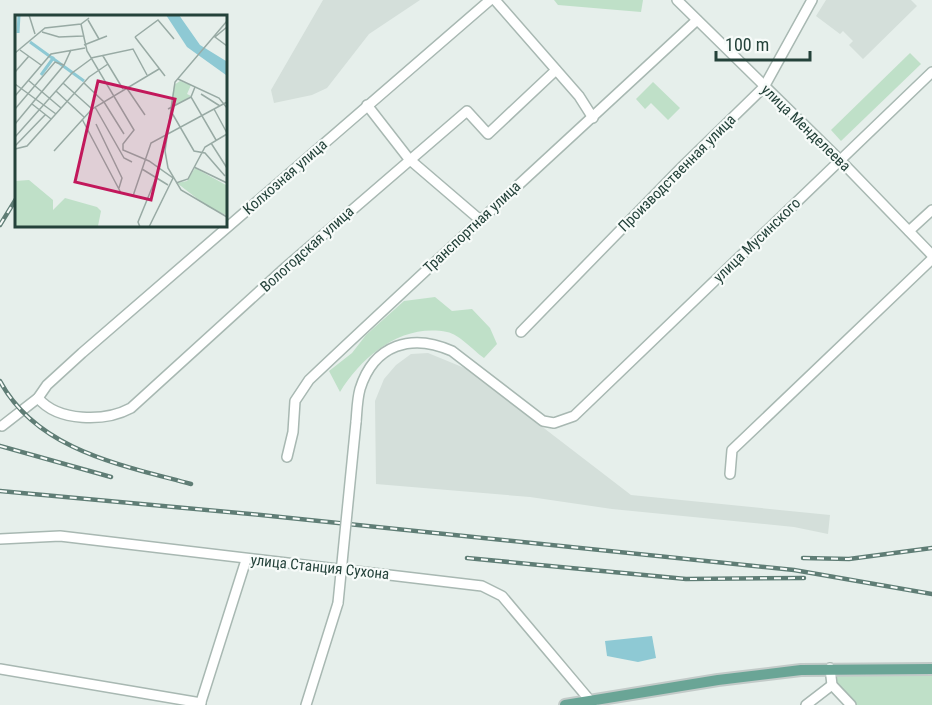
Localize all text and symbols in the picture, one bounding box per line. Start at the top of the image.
inset map [15,15,226,226]
scale bar [716,24,810,62]
text: 100 m [725,34,769,55]
street label: улица Менделеева [758,81,854,175]
street label: Производственная улица [615,111,739,235]
street label: Колхозная улица [239,136,331,218]
street label: Транспортная улица [420,177,524,277]
street label: улица Мусинского [710,194,804,286]
street label: Вологодская улица [257,202,357,296]
street label: улица Станция Сухона [250,551,390,583]

